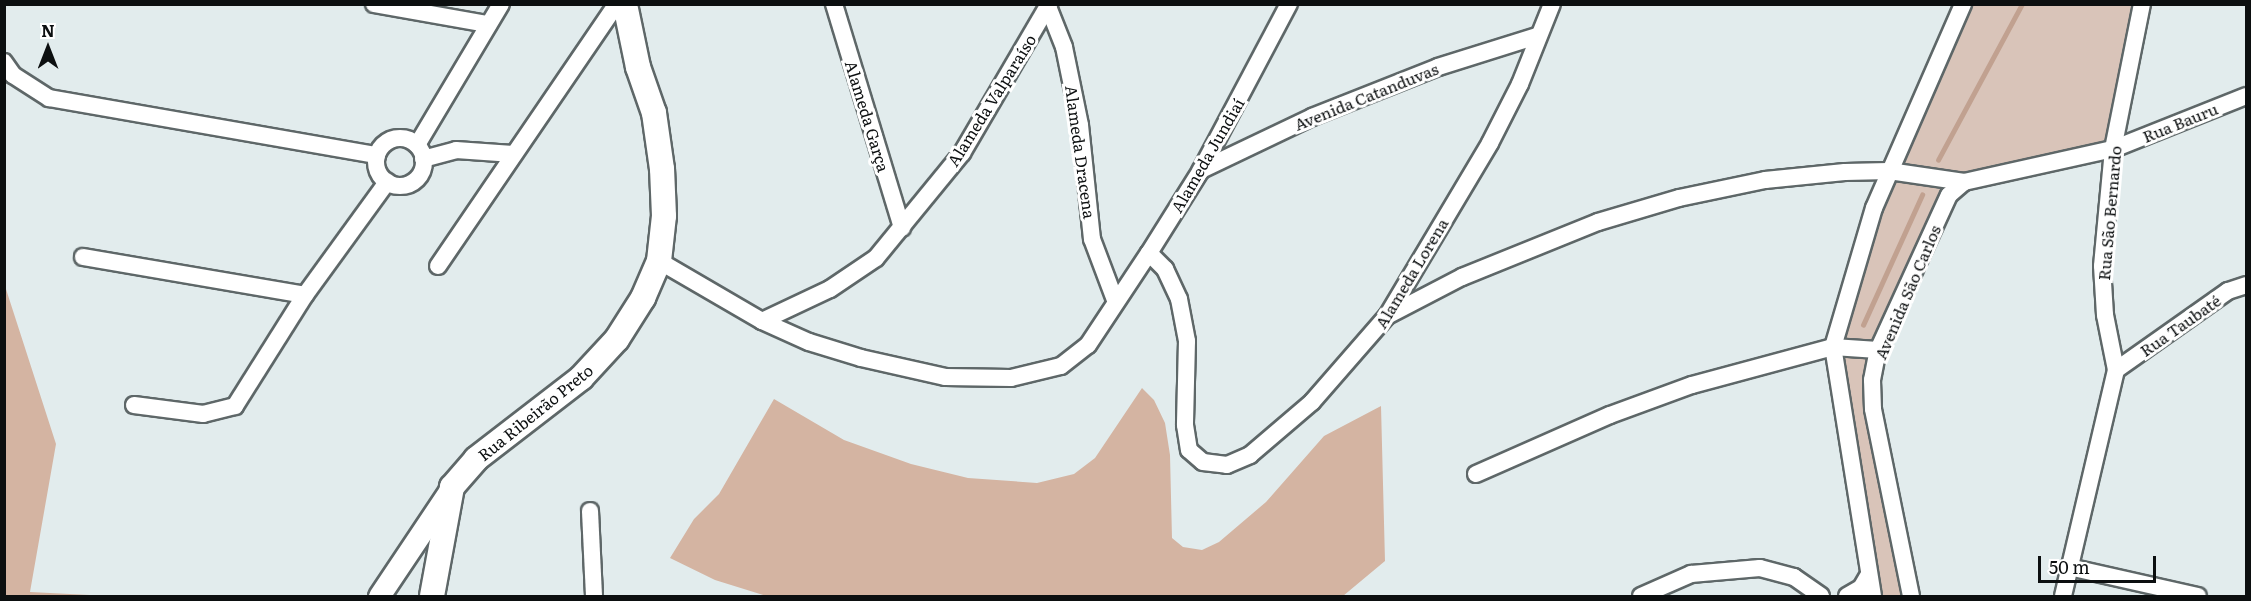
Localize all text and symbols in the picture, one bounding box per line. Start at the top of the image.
north arrow [18,18,78,78]
text: N [41,18,55,42]
street label: Alameda Valparaíso [943,30,1039,170]
street label: Alameda Garça [842,58,894,174]
street label: Avenida Catanduvas [1291,58,1441,134]
street label: Alameda Dracena [1062,84,1100,220]
street label: Alameda Jundiaí [1166,94,1248,216]
street label: Rua Bauru [2140,98,2220,146]
street label: Rua São Bernardo [2094,145,2124,281]
street label: Alameda Lorena [1371,214,1451,332]
street label: Avenida São Carlos [1870,222,1944,362]
street label: Rua Taubaté [2136,290,2224,360]
street label: Rua Ribeirão Preto [474,360,596,464]
scale bar [2041,544,2160,582]
text: 50 m [2049,553,2090,580]

